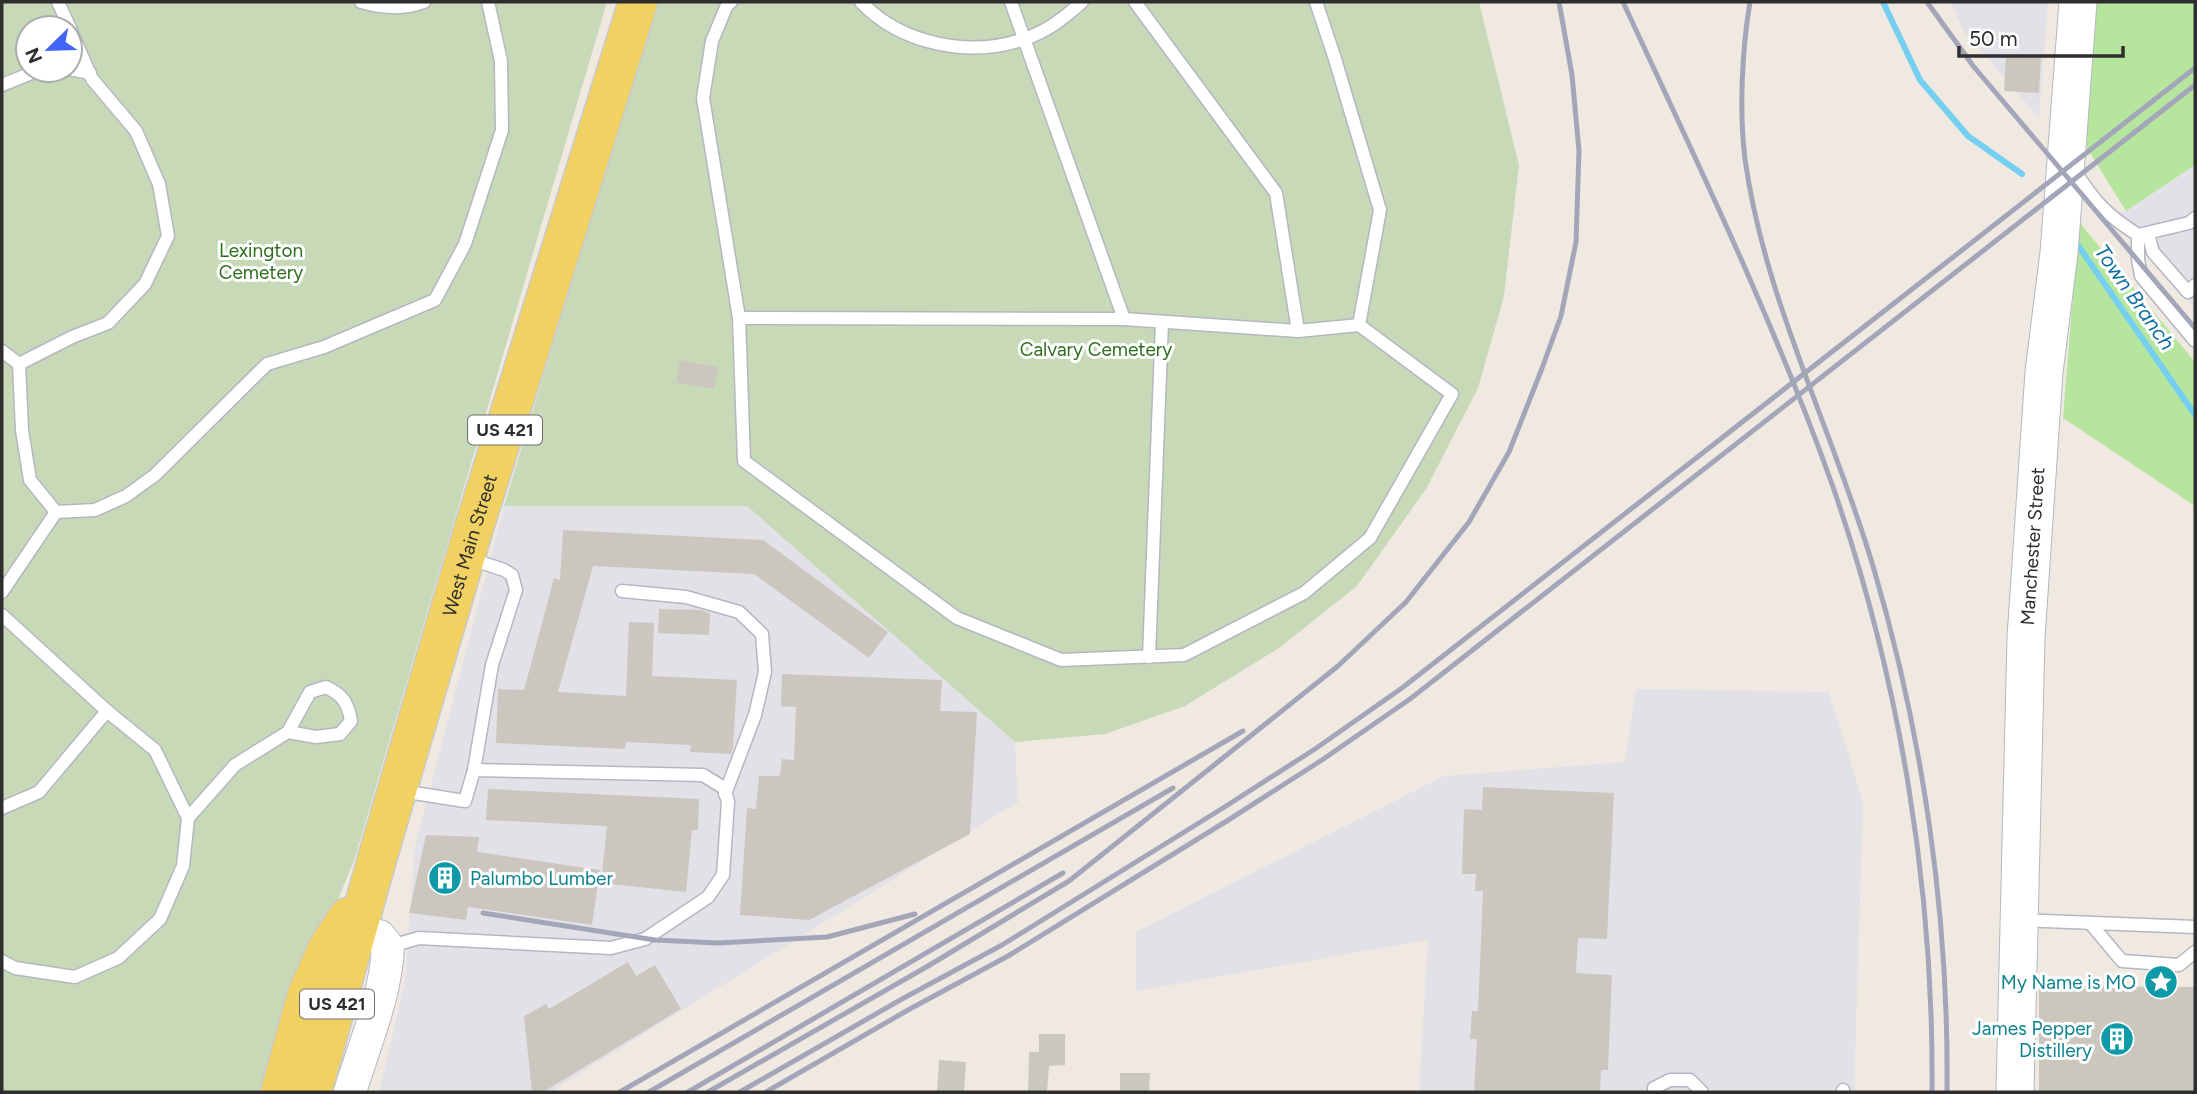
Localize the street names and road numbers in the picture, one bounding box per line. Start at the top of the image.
road number: US 421 [468,416,542,444]
street label: Manchester Street [2015,467,2049,626]
street label: West Main Street [437,471,502,619]
road number: US 421 [300,989,374,1018]

